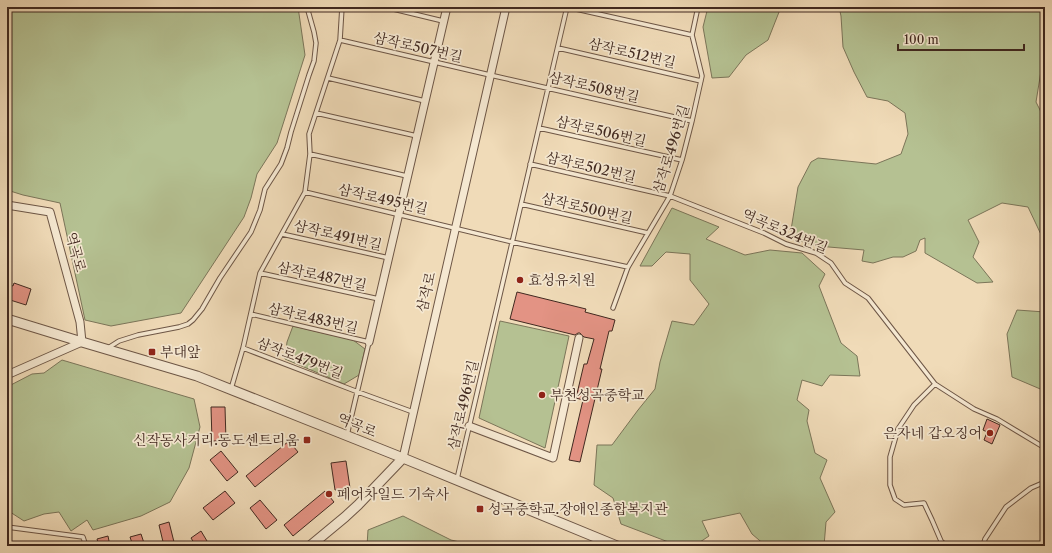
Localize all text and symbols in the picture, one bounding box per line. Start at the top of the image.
scale bar [898,26,1024,52]
street label: 삼작로507번길 [372,28,464,66]
text: 100 m [904,32,939,47]
street label: 삼작로512번길 [587,34,677,72]
street label: 삼작로508번길 [547,68,641,106]
street label: 삼작로496번길 [649,102,693,196]
street label: 삼작로506번길 [554,112,648,150]
street label: 삼작로502번길 [544,148,638,186]
street label: 삼작로495번길 [336,180,430,218]
street label: 삼작로500번길 [540,189,634,227]
street label: 역곡로324번길 [739,205,831,257]
street label: 삼작로491번길 [292,216,384,254]
street label: 역곡로 [62,230,90,274]
street label: 삼작로487번길 [276,258,368,294]
street label: 삼작로 [413,270,439,314]
place label: 효성유치원 [528,271,596,289]
marker: 효성유치원 [515,275,525,285]
street label: 삼작로483번길 [266,299,360,337]
street label: 삼작로479번길 [254,333,346,383]
place label: 부대앞 [160,343,201,361]
marker: 부대앞 [147,347,157,357]
street label: 삼작로496번길 [444,358,482,452]
place label: 부천성곡중학교 [550,386,645,404]
marker: 부천성곡중학교 [537,390,547,400]
street label: 역곡로 [335,409,380,441]
place label: 은자네 갑오징어 [884,424,982,442]
marker: 은자네 갑오징어 [985,428,995,438]
place label: 신작동사거리.동도센트리움 [133,431,299,449]
marker: 신작동사거리.동도센트리움 [302,435,312,445]
place label: 페어차일드 기숙사 [337,485,449,503]
marker: 페어차일드 기숙사 [324,489,334,499]
place label: 성곡중학교.장애인종합복지관 [488,500,668,518]
marker: 성곡중학교.장애인종합복지관 [475,504,485,514]

